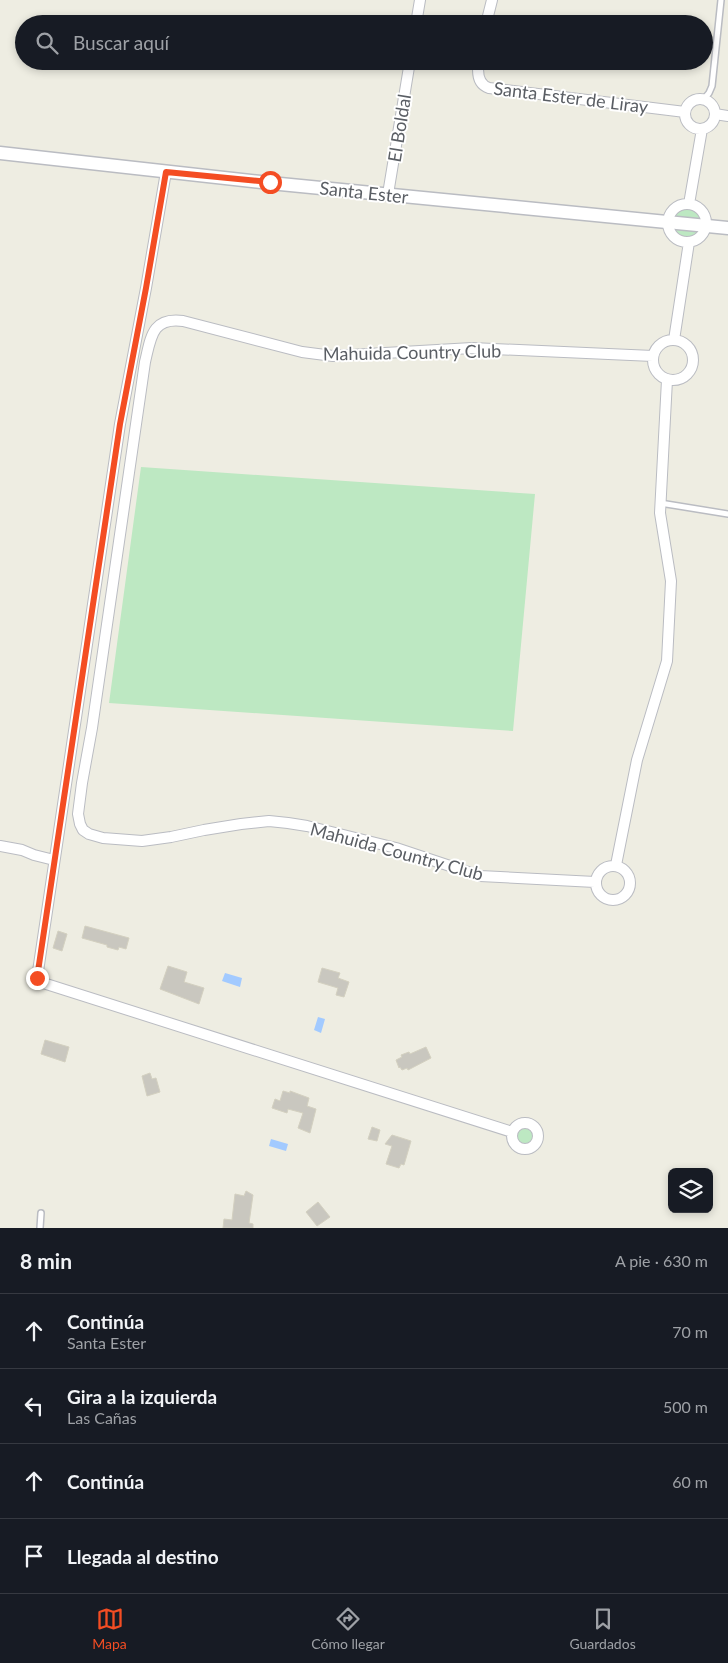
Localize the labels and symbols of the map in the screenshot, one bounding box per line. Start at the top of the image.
street label: Santa Ester de Liray [493,77,650,117]
street label: El Boldal [383,92,415,164]
route start [259,171,282,194]
street label: Santa Ester [319,176,410,208]
street label: Mahuida Country Club [323,339,501,365]
street label: Mahuida Country Club [308,817,486,885]
route end [26,967,49,990]

